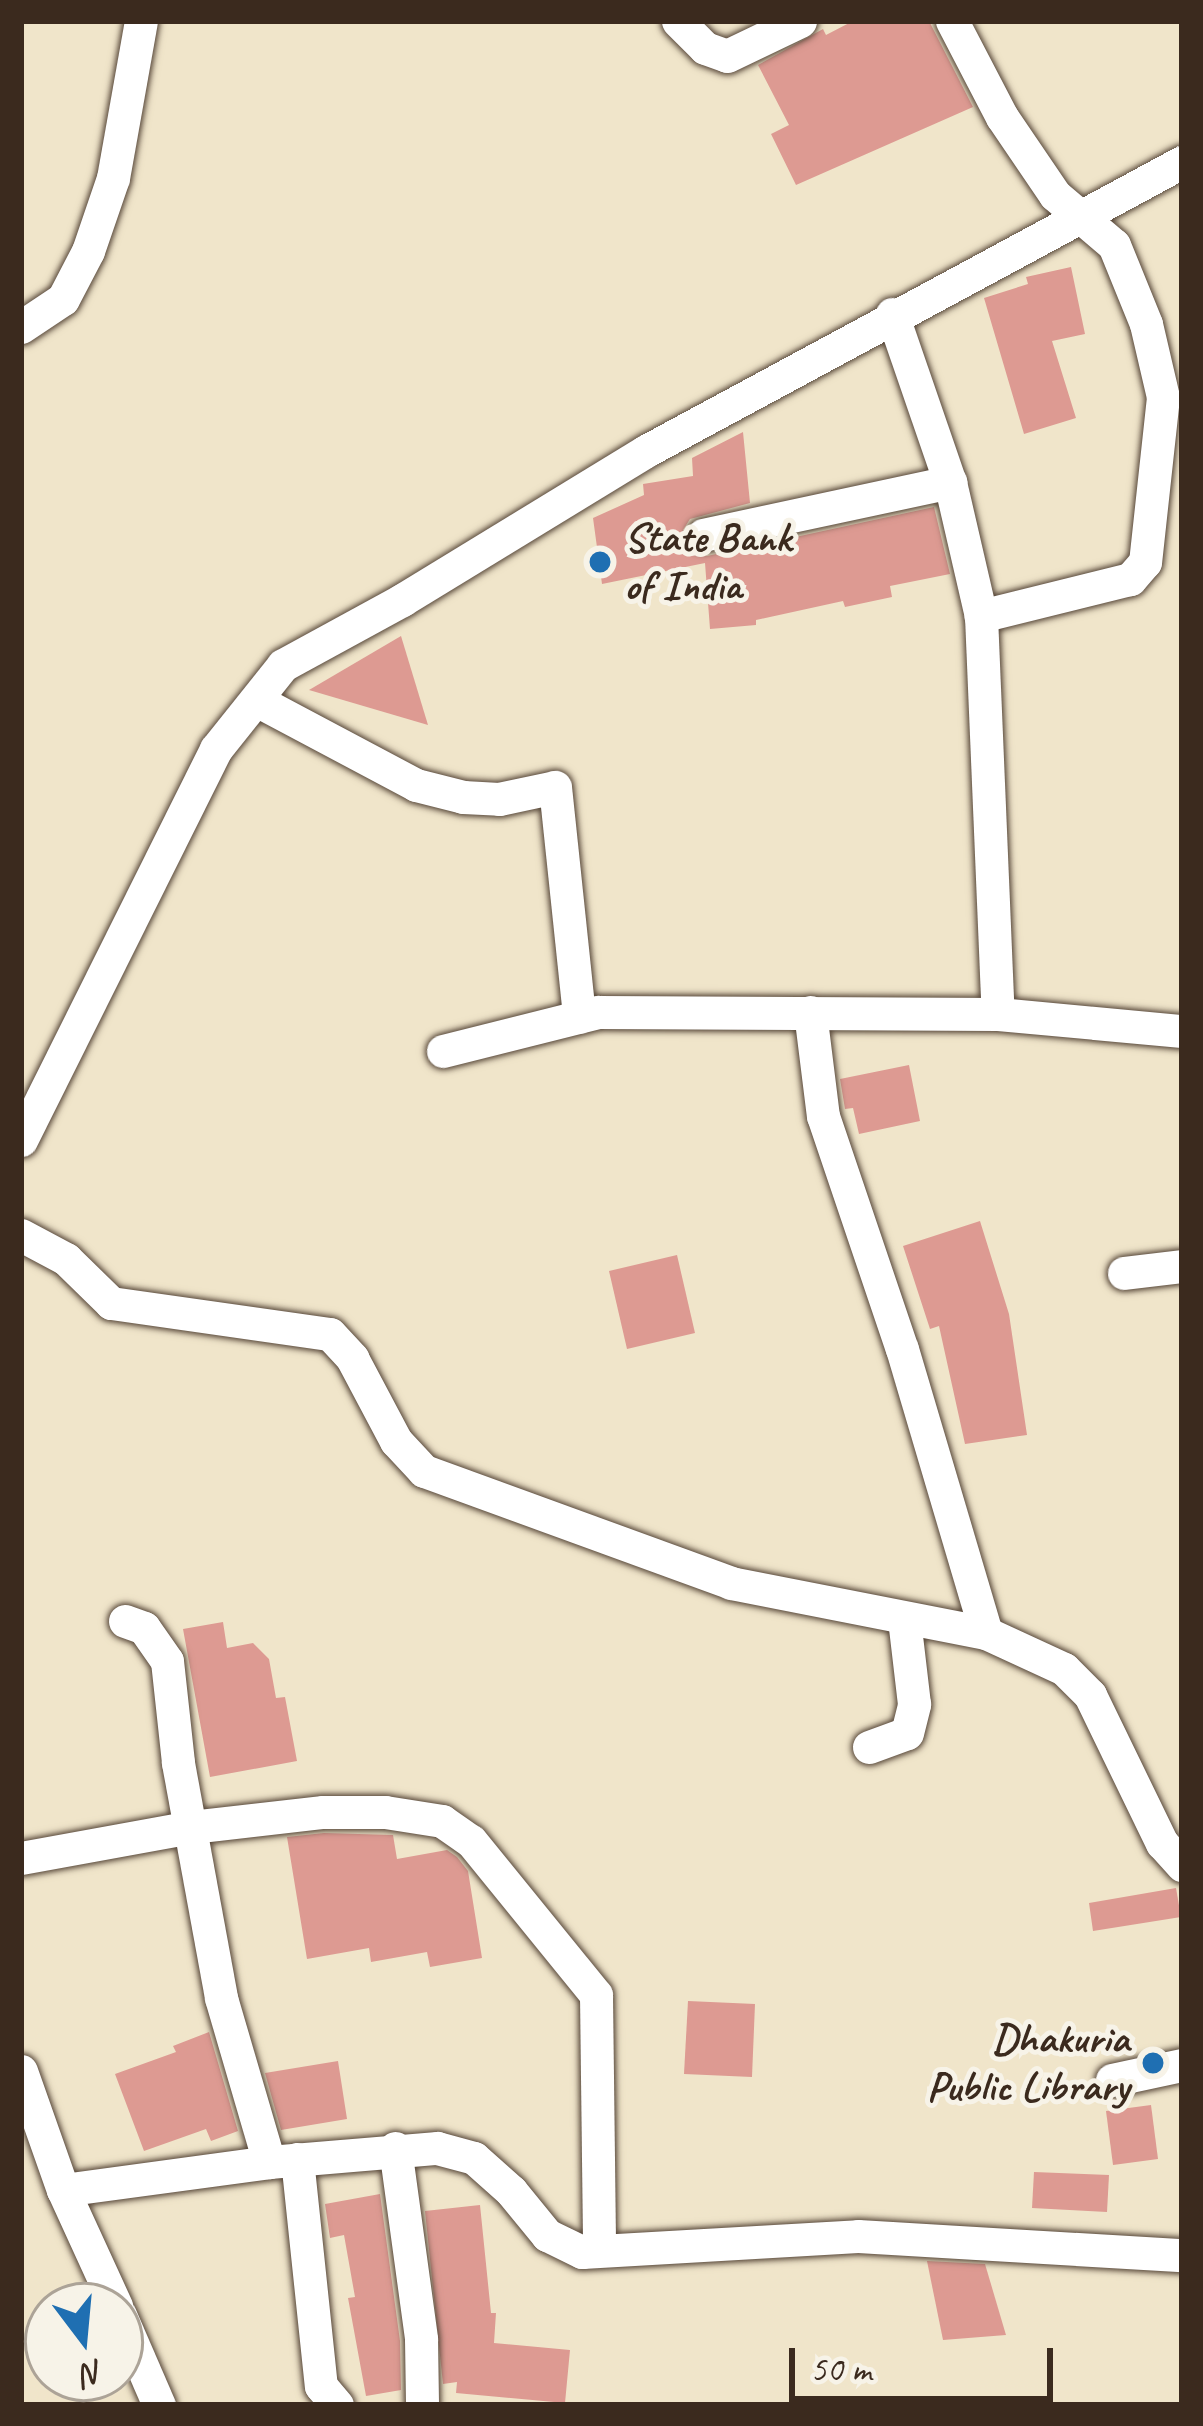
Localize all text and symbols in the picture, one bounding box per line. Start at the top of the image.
place label: State Bank of India [624,513,792,612]
marker: State Bank of India [587,549,613,575]
place label: Dhakuria Public Library [928,2014,1129,2112]
marker: Dhakuria Public Library [1140,2050,1166,2076]
north arrow [24,2282,144,2402]
scale bar [795,2324,1059,2398]
text: 50 m [810,2346,871,2392]
text: N [77,2351,109,2397]

